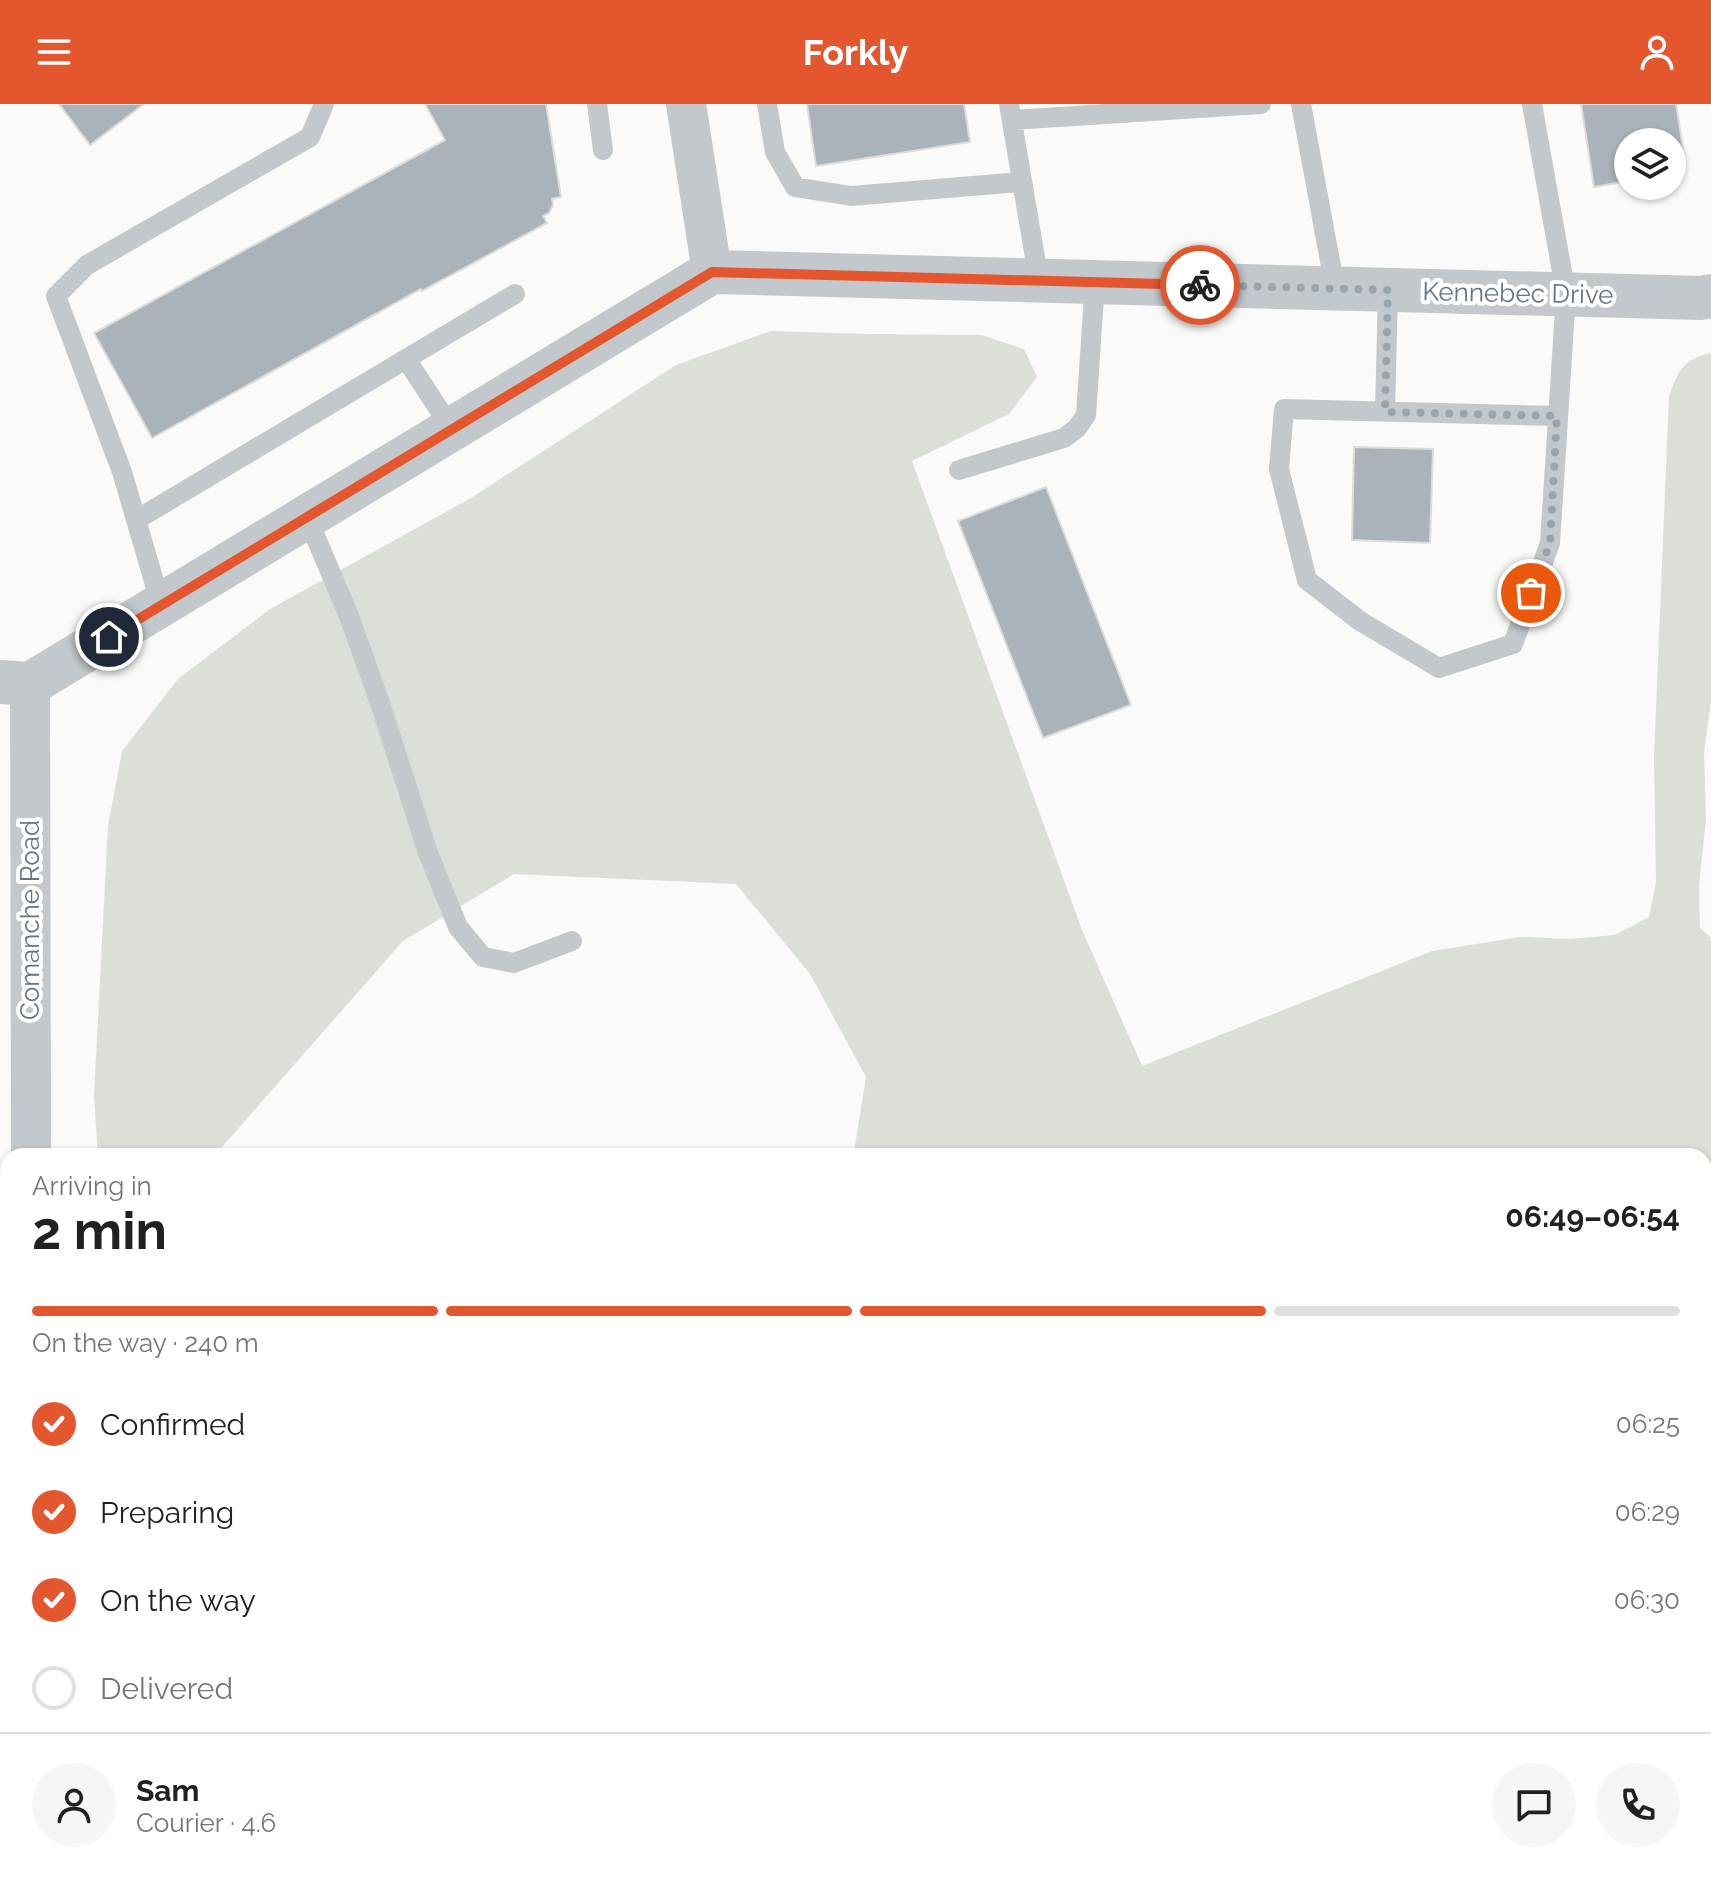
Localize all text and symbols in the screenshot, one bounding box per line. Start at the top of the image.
icon: menu [32,30,76,74]
icon: person [1635,30,1679,74]
text: Forkly [803,31,908,73]
map controls [1614,128,1686,200]
button: layers [1614,128,1686,200]
courier [1160,245,1240,325]
icon: bike [1178,263,1222,307]
street label: Kennebec Drive [1422,276,1614,310]
pin [1497,559,1565,627]
icon: bag [1509,571,1553,615]
pin [75,603,143,671]
icon: home [87,615,131,659]
street label: Comanche Road [15,820,45,1020]
text: Arriving in [32,1171,152,1201]
text: 06:49–06:54 [1505,1199,1680,1234]
text: 2 min [32,1200,167,1261]
text: On the way · 240 m [32,1328,259,1358]
icon: check [32,1402,76,1446]
text: Confirmed [100,1407,245,1442]
text: 06:25 [1616,1409,1680,1439]
icon: check [32,1490,76,1534]
text: Preparing [100,1495,234,1530]
text: 06:29 [1615,1497,1680,1527]
icon: check [32,1578,76,1622]
text: On the way [100,1583,256,1618]
text: 06:30 [1614,1585,1680,1615]
text: Delivered [100,1671,233,1706]
button: person [32,1763,116,1847]
button: chat [1492,1763,1576,1847]
button: phone [1596,1763,1680,1847]
text: Sam [136,1773,199,1808]
text: Courier · 4.6 [136,1808,276,1838]

